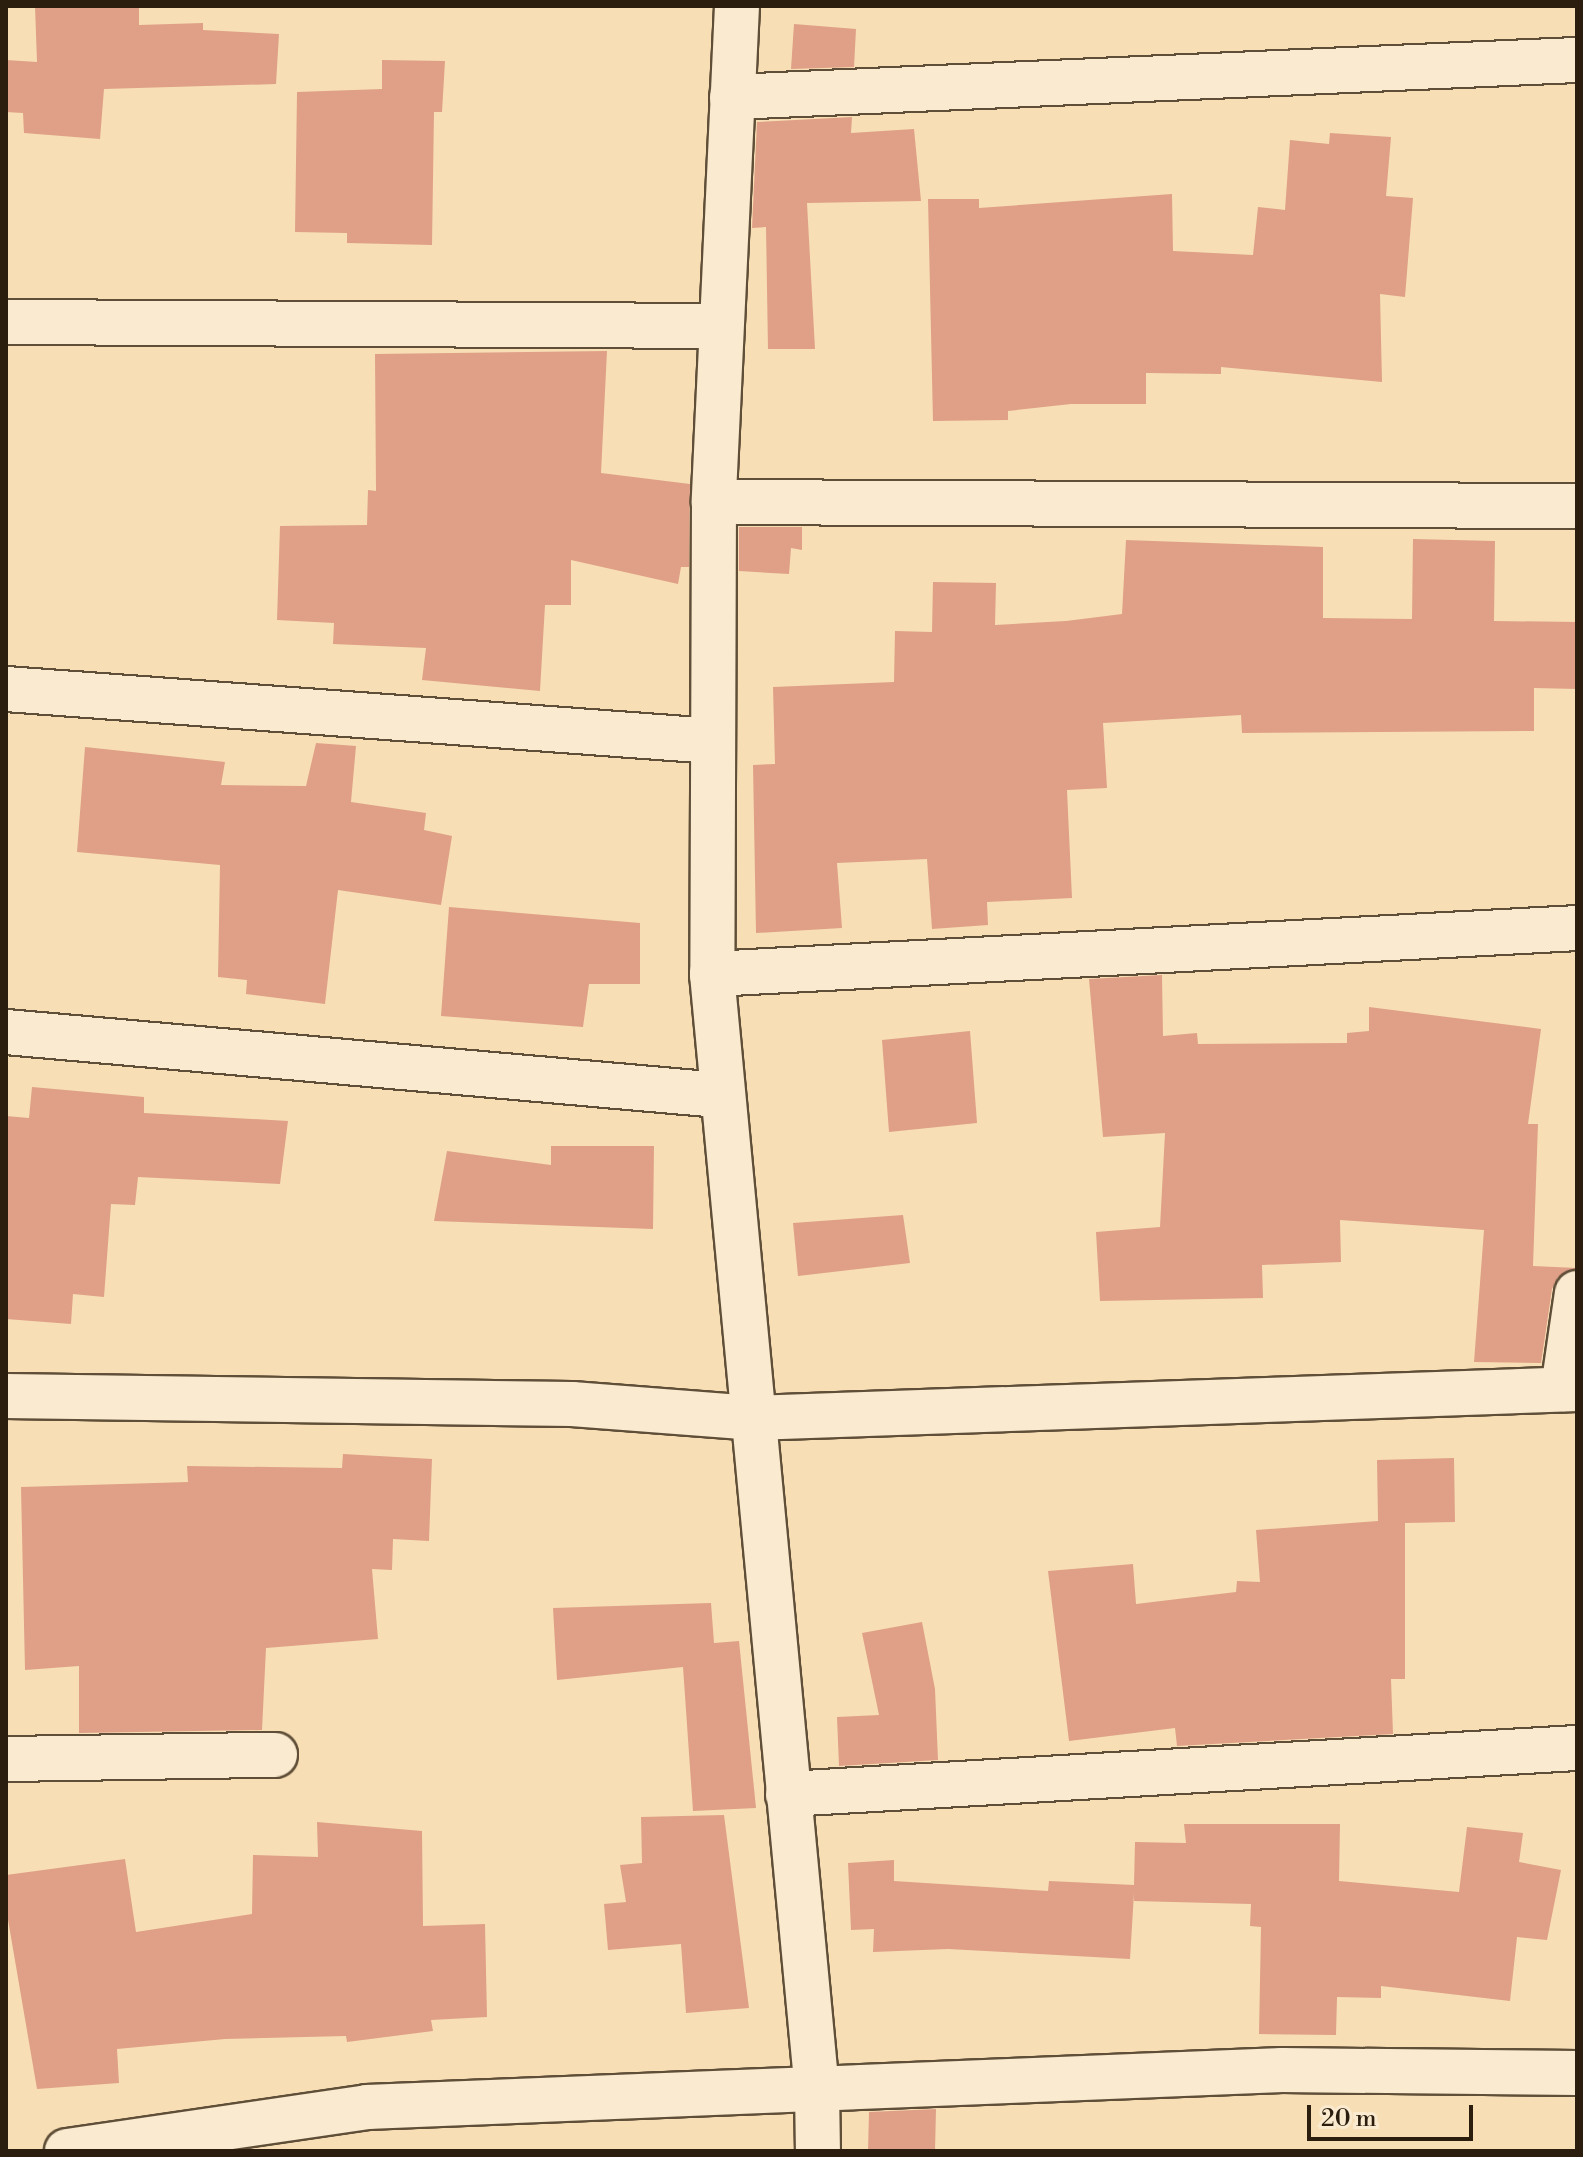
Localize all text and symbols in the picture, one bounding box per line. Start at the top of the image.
scale bar [1311,2089,1477,2139]
text: 20 m [1321,2104,1377,2134]

